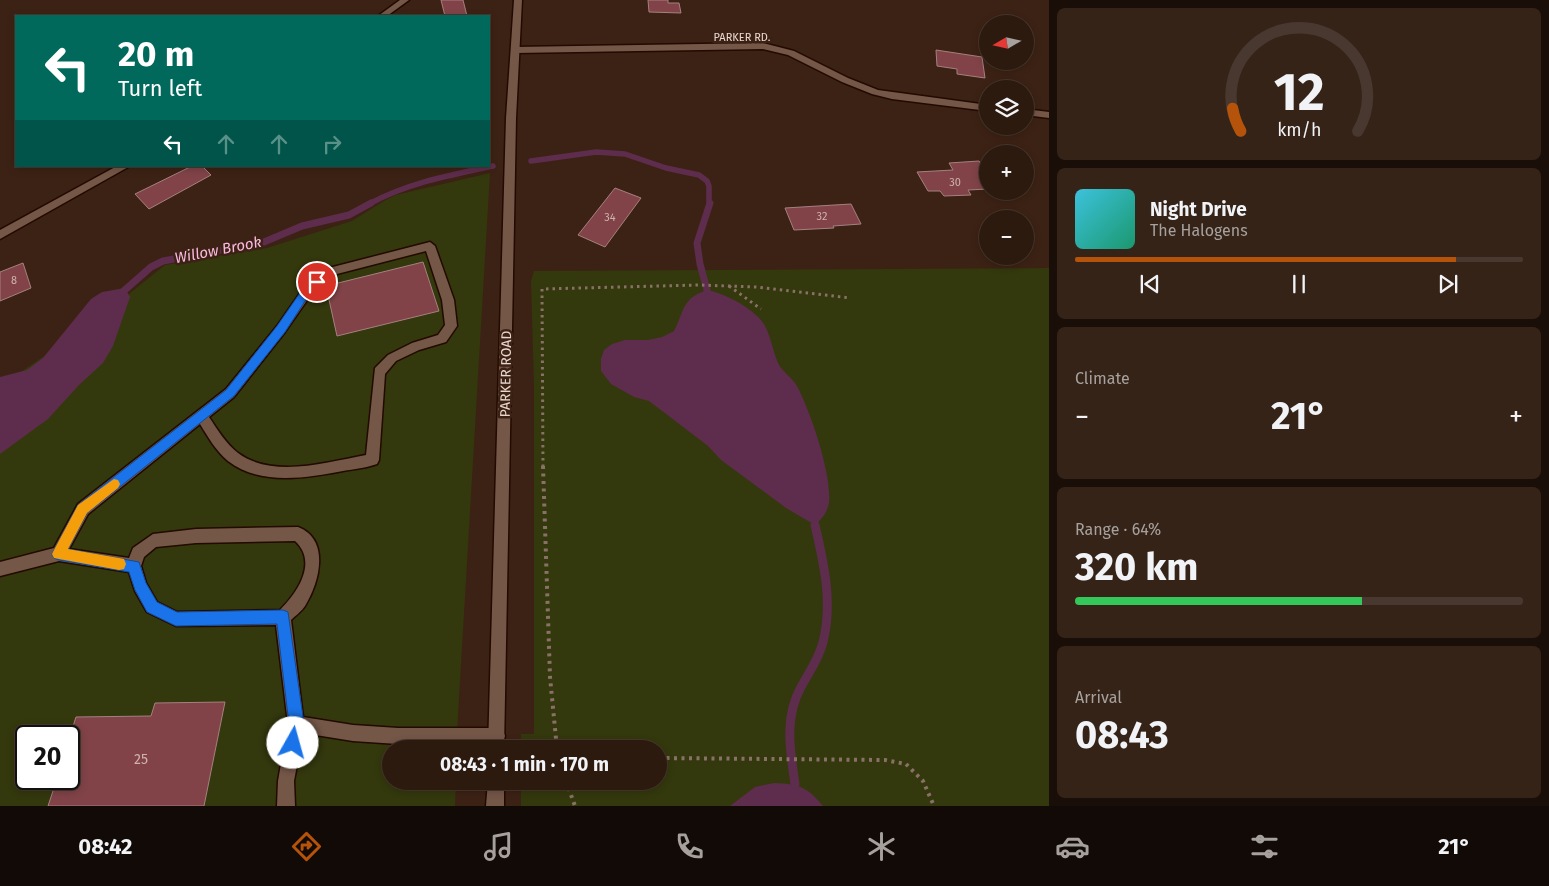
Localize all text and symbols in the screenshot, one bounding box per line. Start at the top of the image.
north arrow [979,15,1034,70]
map controls [979,15,1034,265]
street label: PARKER RD. [714,31,771,44]
text: 20 m [118,33,194,75]
icon: left [35,35,100,100]
text: 12 [1273,61,1325,124]
text: Turn left [118,75,202,102]
button: layers [979,80,1034,135]
text: km/h [1277,119,1321,141]
icon: left [159,130,187,158]
icon: ahead [212,130,240,158]
icon: ahead [265,130,293,158]
icon: right [318,130,346,158]
button: + [979,145,1034,200]
house number: 30 [949,176,961,189]
text: Night Drive [1150,198,1247,221]
house number: 32 [817,210,827,223]
button: − [979,210,1034,265]
house number: 34 [604,211,616,224]
text: The Halogens [1150,221,1248,240]
water label: Willow Brook [173,233,263,267]
pin [296,261,338,303]
icon: arrive [303,268,331,296]
icon: previous [1136,270,1164,298]
icon: pause [1285,270,1313,298]
icon: next [1434,270,1462,298]
house number: 8 [11,274,17,287]
street label: PARKER ROAD [497,331,515,417]
text: Climate [1075,369,1130,388]
text: 21° [1271,393,1327,439]
text: − [1075,400,1089,433]
text: + [1509,400,1523,433]
text: Range · 64% [1075,520,1161,539]
text: 320 km [1075,544,1198,590]
text: Arrival [1075,688,1122,707]
text: 08:43 [1075,712,1169,758]
position arrow [266,716,318,768]
speed limit sign: 20 [15,725,80,790]
house number: 25 [134,751,148,768]
text: 08:43 · 1 min · 170 m [440,753,609,776]
icon: directions [289,829,324,864]
icon: music [481,829,516,864]
icon: phone [672,829,707,864]
icon: climate [864,829,899,864]
icon: car [1055,829,1090,864]
icon: filters [1247,829,1282,864]
text: 08:42 [78,833,132,860]
text: 21° [1438,833,1471,860]

